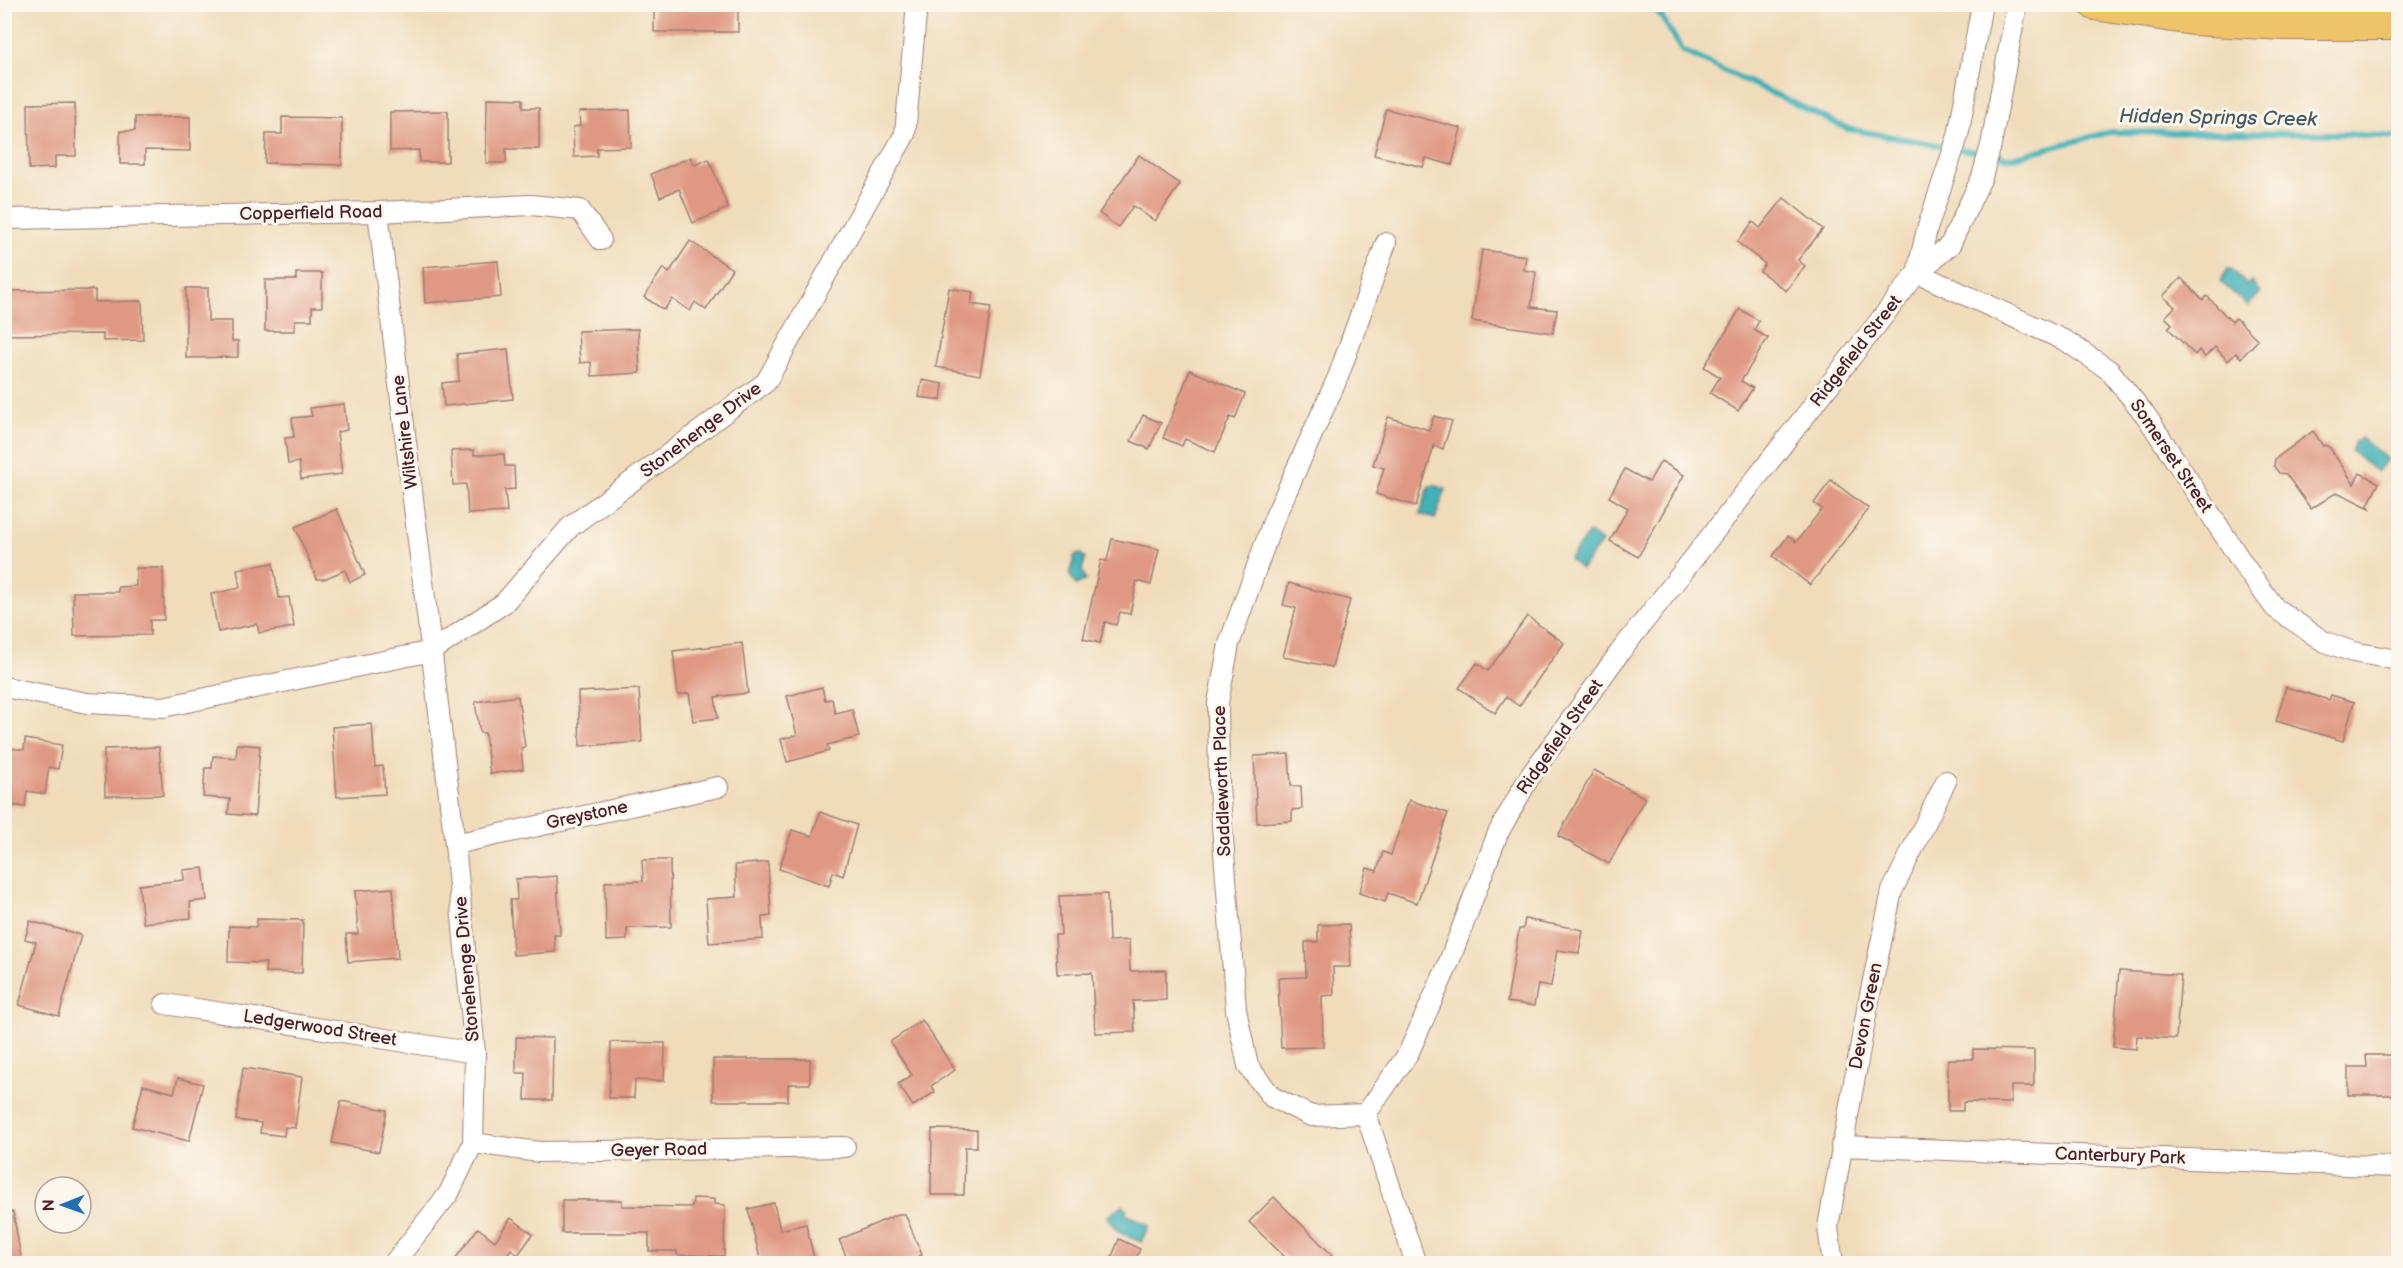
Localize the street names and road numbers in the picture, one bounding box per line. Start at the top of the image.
street label: Copperfield Road [239,201,383,225]
street label: Ridgefield Street [1806,291,1906,411]
street label: Wiltshire Lane [388,373,422,490]
street label: Stonehenge Drive [636,377,766,482]
street label: Somerset Street [2125,395,2217,517]
street label: Ridgefield Street [1512,675,1608,799]
street label: Saddleworth Place [1209,705,1235,857]
street label: Greystone [544,796,630,834]
street label: Stonehenge Drive [450,895,484,1043]
street label: Devon Green [1845,961,1887,1071]
street label: Ledgerwood Street [242,1006,399,1051]
street label: Geyer Road [611,1139,707,1161]
street label: Canterbury Park [2054,1143,2186,1169]

